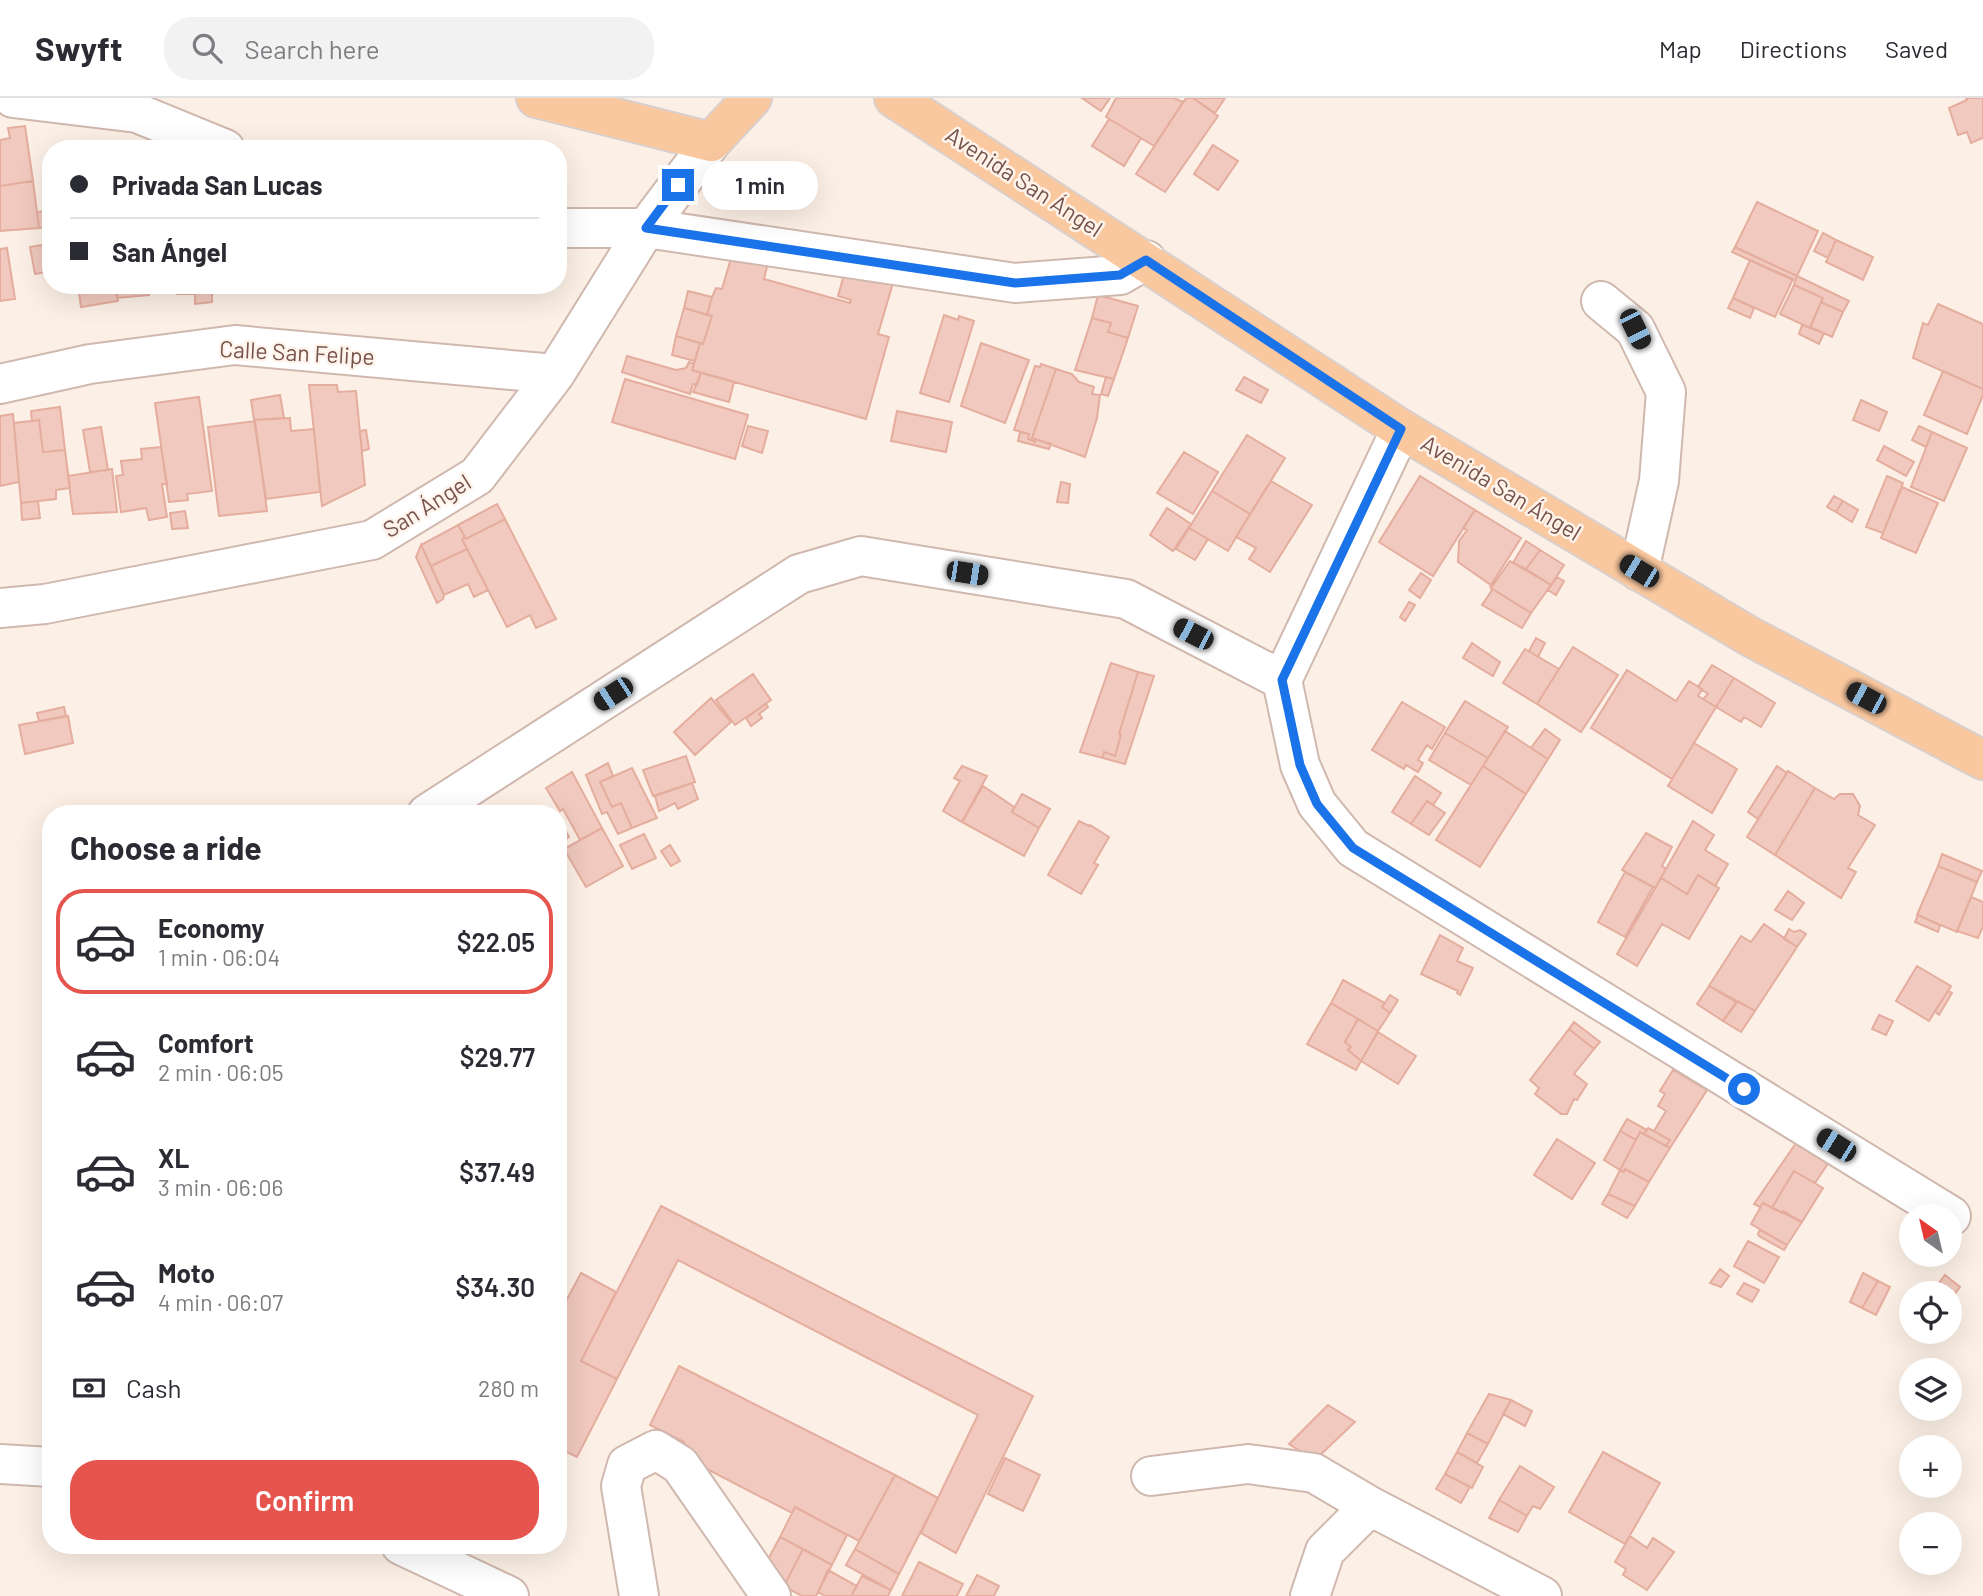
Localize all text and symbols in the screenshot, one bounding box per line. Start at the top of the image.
search box [164,17,654,80]
text: Swyft [35,28,122,68]
icon: search [188,29,226,67]
text: Search here [244,33,380,64]
text: Map [1659,34,1702,63]
text: Directions [1740,34,1847,63]
text: Saved [1885,34,1948,63]
street label: Avenida San Ángel [941,120,1108,242]
callout: 1 min [702,160,818,210]
text: Privada San Lucas [112,169,323,200]
route end [662,169,694,201]
text: 1 min [735,171,785,199]
text: San Ángel [112,236,227,267]
car [1617,306,1654,352]
street label: Calle San Felipe [219,334,375,370]
street label: Avenida San Ángel [1416,428,1587,546]
street label: San Ángel [377,467,476,543]
car [1616,551,1663,591]
car [945,559,990,587]
car [1170,615,1217,653]
car [590,674,637,714]
car [1843,679,1890,717]
text: Choose a ride [70,828,262,866]
icon: car [74,910,137,973]
text: Economy [158,912,264,943]
text: $22.05 [457,926,535,957]
text: 1 min · 06:04 [158,943,280,971]
icon: car [74,1025,137,1088]
text: Comfort [158,1027,254,1058]
text: $29.77 [460,1041,535,1072]
text: 2 min · 06:05 [158,1058,284,1086]
route start [1728,1073,1760,1105]
car [1813,1125,1860,1165]
icon: car [74,1140,137,1203]
text: XL [158,1142,189,1173]
text: $37.49 [459,1156,535,1187]
text: 3 min · 06:06 [158,1173,283,1201]
north arrow [1899,1204,1962,1267]
map controls [1899,1204,1962,1575]
icon: car [74,1255,137,1318]
text: Moto [158,1257,215,1288]
text: $34.30 [456,1271,535,1302]
button: locate [1899,1281,1962,1344]
text: 4 min · 06:07 [158,1288,283,1316]
button: layers [1899,1358,1962,1421]
icon: cash [70,1369,108,1407]
text: Cash [126,1372,181,1403]
text: 280 m [478,1374,539,1402]
button: + [1899,1435,1962,1498]
button: Confirm [70,1460,539,1540]
button: − [1899,1512,1962,1575]

